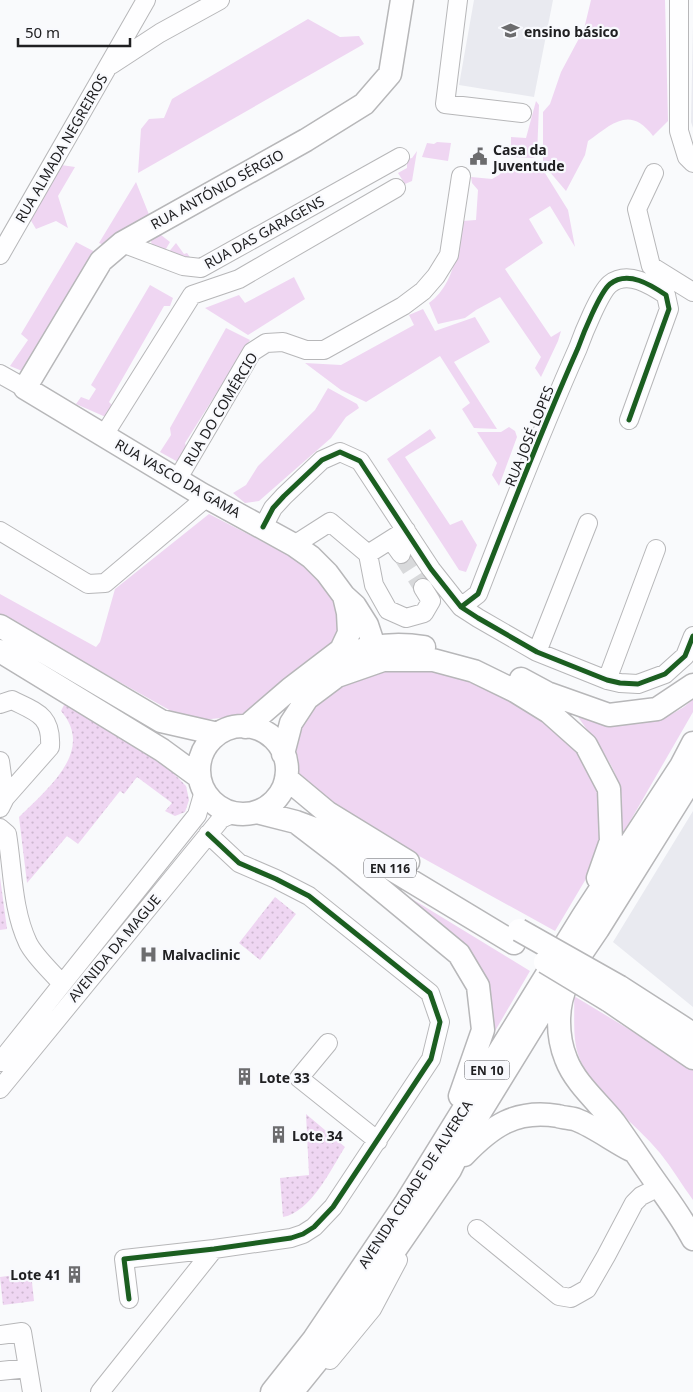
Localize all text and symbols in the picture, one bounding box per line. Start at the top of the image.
scale bar [18,15,130,47]
school or university icon: ensino básico [500,21,520,41]
text: 50 m [25,22,60,42]
place label: ensino básico [524,22,619,41]
street label: RUA ALMADA NEGREIROS [11,70,112,226]
place label: Casa da Juventude [491,140,565,175]
street label: RUA ANTÓNIO SÉRGIO [147,144,287,234]
public building icon: Casa da Juventude [469,147,489,167]
street label: RUA DAS GARAGENS [201,191,328,273]
street label: RUA DO COMÉRCIO [179,349,261,469]
street label: RUA JOSÉ LOPES [500,382,558,489]
street label: RUA VASCO DA GAMA [112,434,244,522]
road number: EN 116 [364,858,416,878]
street label: AVENIDA DA MAGUE [63,890,165,1006]
hospital icon: Malvaclinic [138,944,158,964]
place label: Malvaclinic [162,945,240,964]
road number: EN 10 [464,1060,510,1080]
building icon: Lote 33 [235,1067,255,1087]
place label: Lote 33 [259,1068,310,1087]
street label: AVENIDA CIDADE DE ALVERCA [353,1096,477,1272]
building icon: Lote 34 [268,1125,288,1145]
place label: Lote 34 [292,1126,343,1145]
building icon: Lote 41 [65,1264,85,1284]
place label: Lote 41 [10,1265,61,1284]

